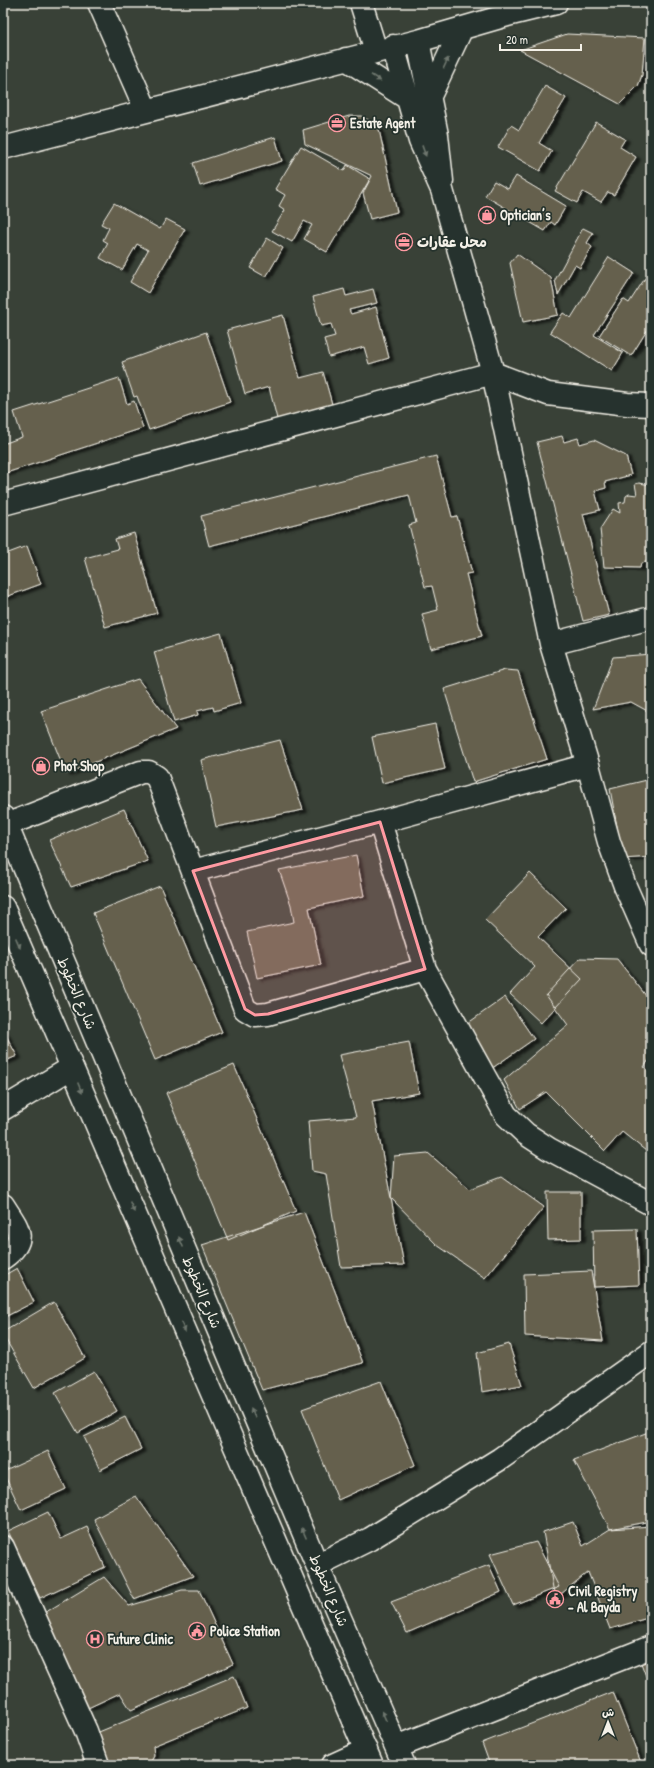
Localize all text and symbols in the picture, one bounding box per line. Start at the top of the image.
scale bar [500,26,581,52]
text: 20 m [506,31,528,48]
one-way arrow [443,57,449,69]
one-way arrow [370,75,382,82]
office icon: Estate Agent [327,113,347,133]
place label: Estate Agent [350,113,416,134]
one-way arrow [421,145,427,157]
shop icon: Optician’s [477,205,497,225]
place label: Optician’s [500,205,551,226]
office icon: محل عقارات [394,232,414,252]
place label: محل عقارات [417,232,487,251]
shop icon: Phot Shop [31,756,51,776]
place label: Phot Shop [54,756,105,777]
one-way arrow [15,937,21,948]
street label: شارع الخطوط [53,954,101,1032]
one-way arrow [77,1083,83,1094]
one-way arrow [129,1202,135,1214]
one-way arrow [178,1235,184,1247]
street label: شارع الخطوط [178,1253,226,1331]
one-way arrow [180,1321,186,1332]
one-way arrow [250,1407,256,1419]
one-way arrow [301,1527,307,1538]
street label: شارع الخطوط [305,1551,353,1629]
place label: Civil Registry - Al Bayda [568,1581,637,1618]
public building icon: Civil Registry - Al Bayda [545,1589,565,1609]
public building icon: Police Station [187,1621,207,1641]
place label: Police Station [210,1621,280,1640]
hospital icon: Future Clinic [85,1629,105,1649]
place label: Future Clinic [107,1629,173,1648]
north arrow [588,1702,628,1742]
text: ش [602,1705,614,1719]
one-way arrow [380,1710,386,1722]

